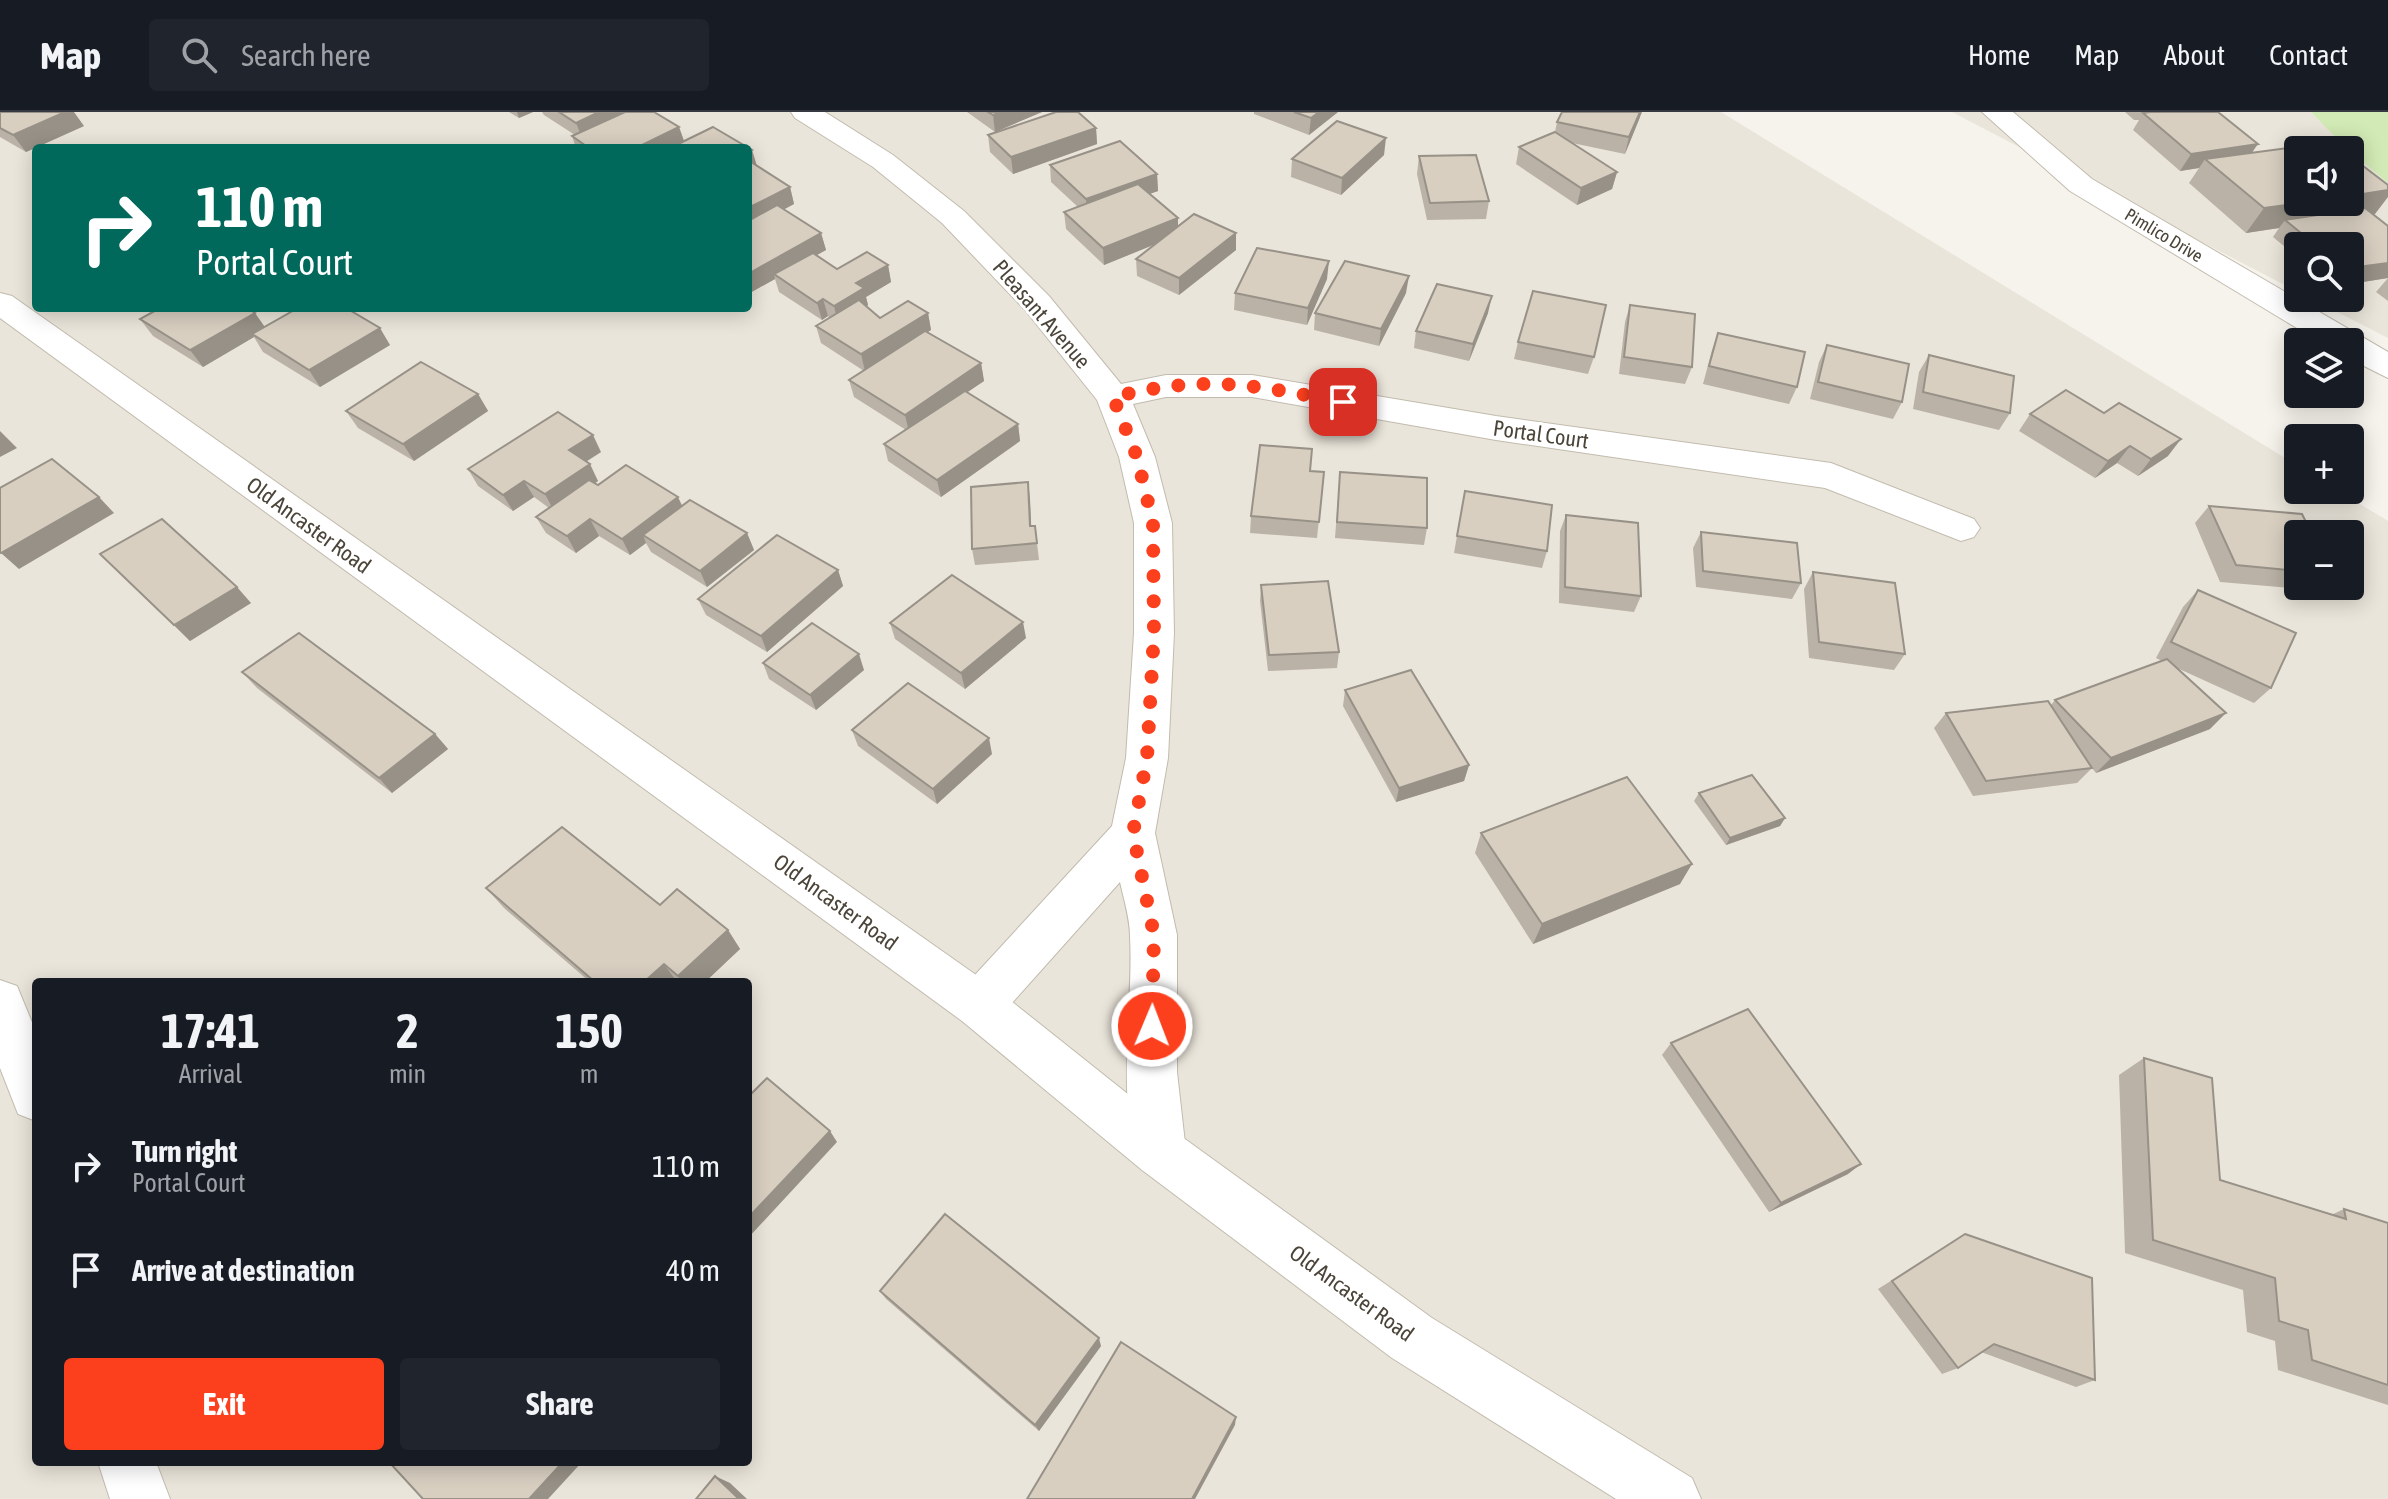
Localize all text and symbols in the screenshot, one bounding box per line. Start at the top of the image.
search box [149,19,709,91]
icon: search [177,33,221,77]
text: Map [40,34,101,77]
text: Search here [241,38,371,72]
text: Home [1968,39,2030,71]
text: Map [2074,39,2119,71]
text: About [2163,39,2225,71]
text: Contact [2269,39,2348,71]
map controls [2284,136,2364,600]
button: sound [2284,136,2364,216]
text: 110 m [196,175,323,239]
icon: right [64,176,168,280]
street label: Pimlico Drive [2121,204,2207,266]
button: search [2284,232,2364,312]
text: Portal Court [196,241,353,283]
street label: Pleasant Avenue [988,254,1096,374]
button: layers [2284,328,2364,408]
pin [1309,368,1377,436]
icon: arrive [1321,380,1365,424]
street label: Portal Court [1492,414,1590,454]
button: + [2284,424,2364,504]
street label: Old Ancaster Road [242,471,376,579]
button: − [2284,520,2364,600]
street label: Old Ancaster Road [769,848,903,956]
position arrow [1110,984,1194,1068]
text: 17:41 [161,1003,260,1058]
text: 2 [396,1003,419,1058]
text: 150 [555,1003,623,1058]
text: Arrival [179,1059,242,1089]
text: min [389,1059,426,1089]
text: m [580,1059,598,1089]
text: Turn right [132,1134,238,1168]
icon: right [64,1144,108,1188]
text: 110 m [652,1149,720,1183]
text: Portal Court [132,1168,246,1198]
street label: Old Ancaster Road [1285,1239,1419,1347]
icon: arrive [64,1248,108,1292]
text: Arrive at destination [132,1253,354,1287]
text: 40 m [666,1253,720,1287]
button: Exit [64,1358,384,1450]
button: Share [400,1358,720,1450]

